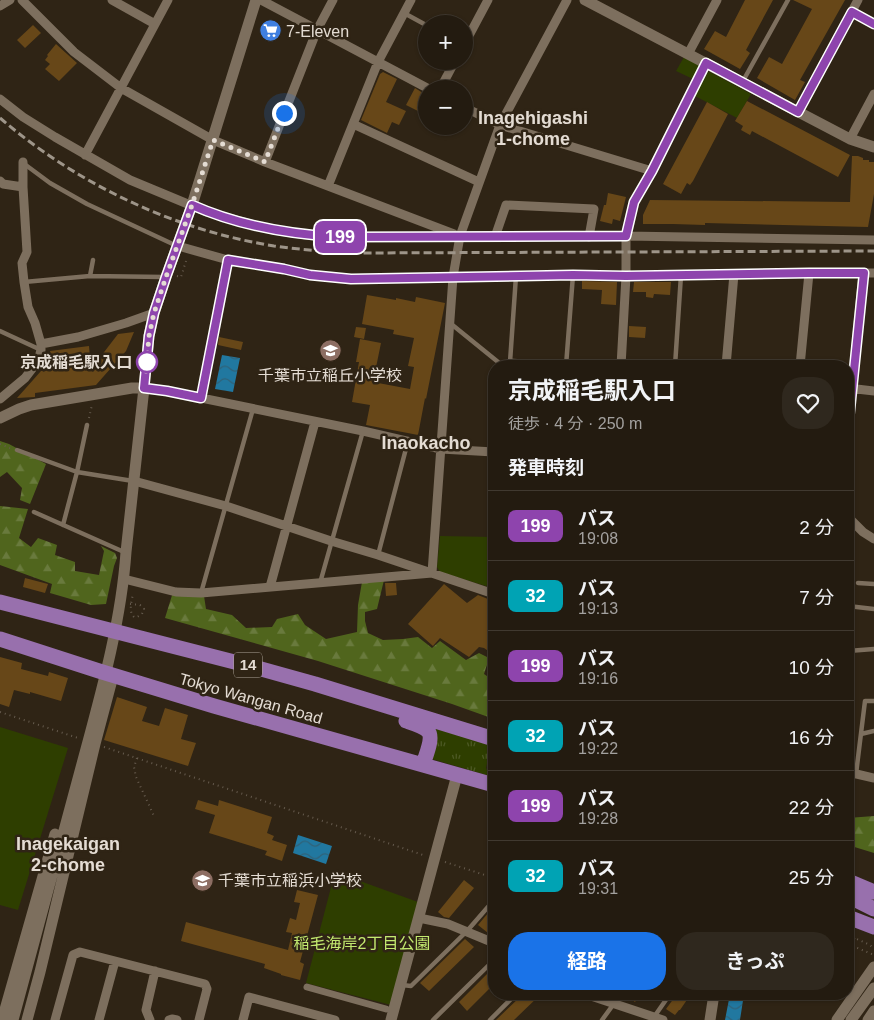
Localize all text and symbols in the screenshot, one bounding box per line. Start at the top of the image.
map controls [418,15,473,135]
button: + [418,15,473,70]
supermarket icon: 7-Eleven [258,19,282,43]
place label: 7-Eleven [286,23,349,40]
button: − [418,80,473,135]
your location [272,101,297,126]
district label: Inagehigashi 1-chome [478,108,588,149]
line badge: 199 [311,221,369,253]
text: 199 [325,227,355,247]
school or university icon: 千葉市立稲丘小学校 [318,339,342,363]
marker: 京成稲毛駅入口 [136,351,158,373]
place label: 京成稲毛駅入口 [20,353,132,371]
place label: 千葉市立稲丘小学校 [258,367,402,384]
text: 京成稲毛駅入口 [508,377,676,404]
button: heart [782,377,834,429]
text: 徒歩 · 4 分 · 250 m [508,415,642,432]
district label: Inaokacho [381,433,471,453]
text: 発車時刻 [508,457,584,478]
text: バス [578,508,616,529]
text: 199 [520,516,551,536]
text: 2 分 [799,517,834,538]
text: 19:08 [578,530,618,547]
text: バス [578,578,616,599]
text: 32 [525,586,546,606]
text: 7 分 [799,587,834,608]
text: 19:13 [578,600,618,617]
text: バス [578,648,616,669]
road number: 14 [234,652,262,678]
text: 199 [520,656,551,676]
text: 10 分 [789,657,834,678]
street label: Tokyo Wangan Road [177,670,324,727]
text: 19:16 [578,670,618,687]
text: バス [578,718,616,739]
text: 32 [525,726,546,746]
text: 16 分 [789,727,834,748]
text: 19:22 [578,740,618,757]
text: バス [578,788,616,809]
text: 199 [520,796,551,816]
text: 22 分 [789,797,834,818]
text: 19:28 [578,810,618,827]
district label: Inagekaigan 2-chome [16,834,120,875]
text: バス [578,858,616,879]
text: 32 [525,866,546,886]
text: 25 分 [789,867,834,888]
school or university icon: 千葉市立稲浜小学校 [190,868,214,892]
place label: 千葉市立稲浜小学校 [218,872,362,889]
text: 19:31 [578,880,618,897]
button: 経路 [508,932,666,990]
button: きっぷ [676,932,834,990]
park label: 稲毛海岸2丁目公園 [294,935,430,952]

